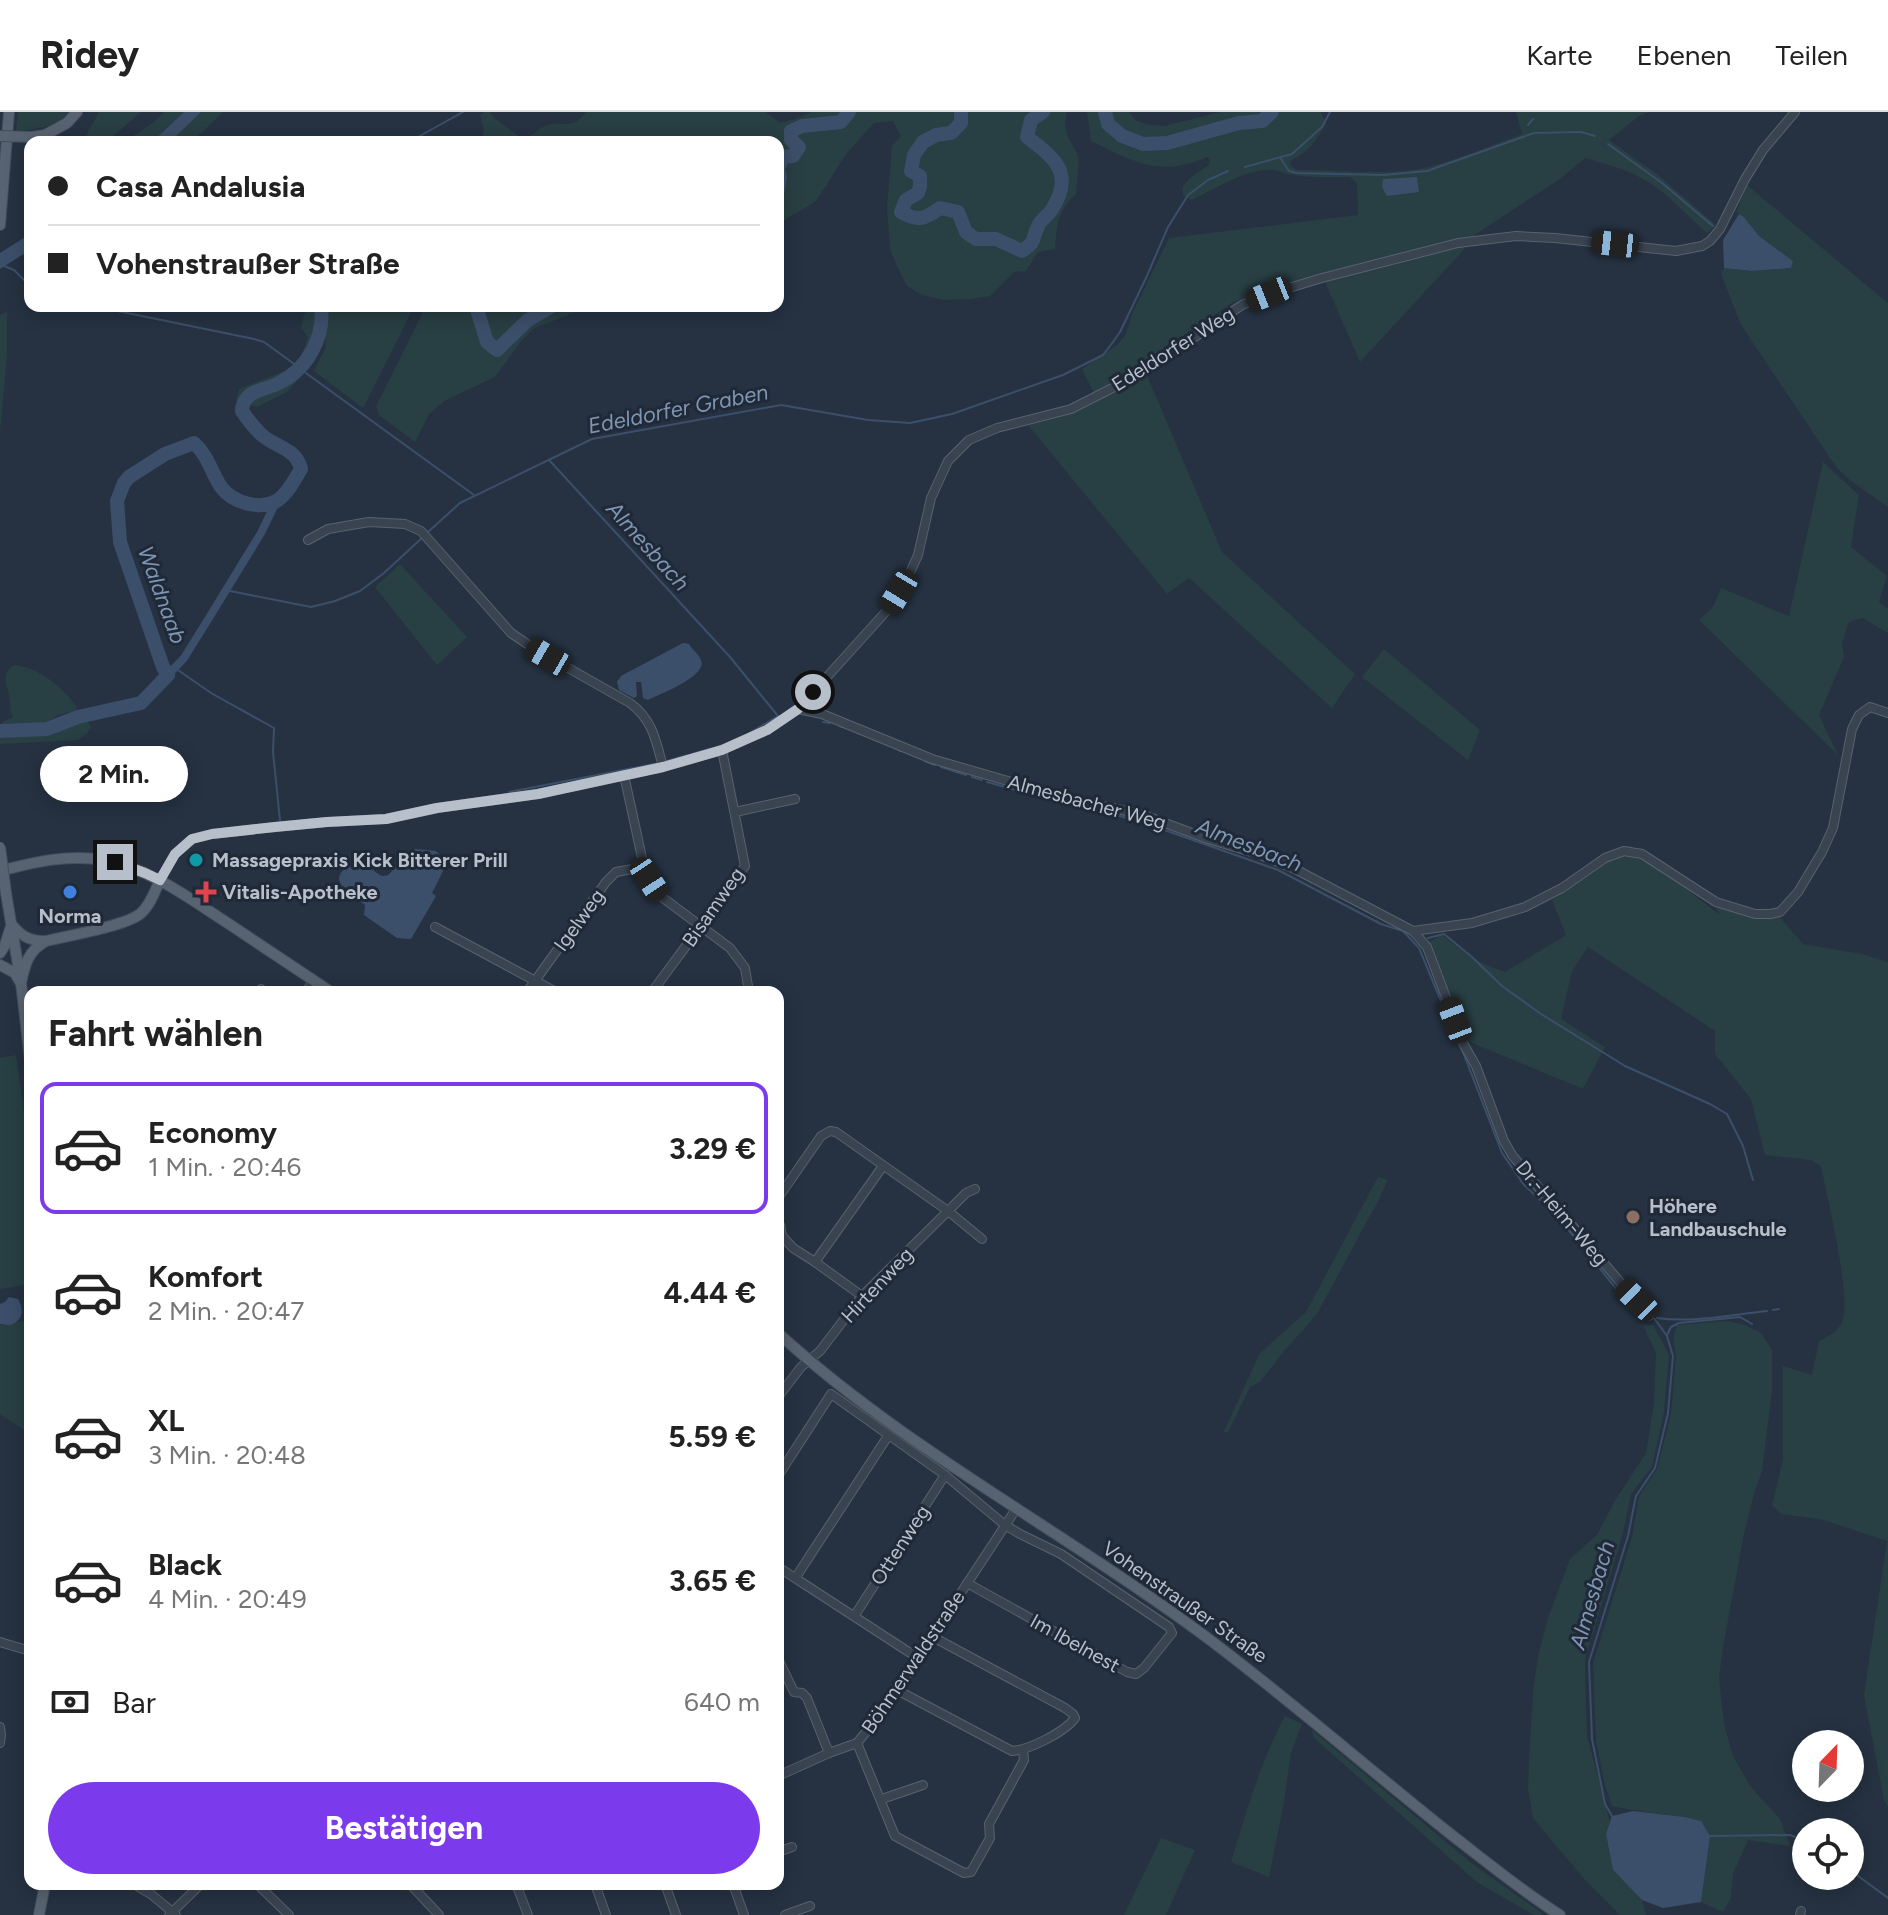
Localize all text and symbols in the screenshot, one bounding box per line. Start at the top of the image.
text: Ridey [40,32,139,78]
text: Karte [1526,38,1593,72]
text: Ebenen [1637,38,1731,72]
text: Teilen [1775,38,1848,72]
text: Casa Andalusia [96,168,305,205]
car [1590,230,1640,258]
text: Vohenstraußer Straße [96,245,400,282]
car [1242,274,1296,314]
street label: Edeldorfer Weg [1107,302,1239,396]
water label: Edeldorfer Graben [585,378,771,440]
water label: Almesbach [600,495,695,596]
water label: Waldnaab [132,542,192,648]
car [876,565,922,619]
car [521,635,575,679]
route start [795,674,831,710]
callout: 2 Min. [41,746,189,802]
text: 2 Min. [78,758,150,790]
street label: Almesbacher Weg [1005,769,1169,835]
water label: Almesbach [1191,812,1306,878]
route end [97,844,133,880]
place label: Massagepraxis Kick Bitterer Prill [212,848,508,872]
marker: Massagepraxis Kick Bitterer Prill [187,851,205,869]
car [626,852,672,906]
street label: Bisamweg [677,863,749,951]
place label: Vitalis-Apotheke [222,880,378,904]
marker: Norma [61,883,79,901]
marker: Vitalis-Apotheke [197,883,215,901]
street label: Igelweg [549,884,609,956]
place label: Norma [39,904,101,928]
car [1435,993,1475,1047]
text: Fahrt wählen [48,1012,263,1055]
icon: car [52,1112,124,1184]
text: Economy [148,1114,277,1151]
text: 3.29 € [669,1130,756,1167]
text: 1 Min. · 20:46 [148,1151,301,1183]
street label: Dr.-Heim-Weg [1511,1155,1613,1271]
place label: Höhere Landbauschule [1649,1194,1787,1241]
marker: Höhere Landbauschule [1624,1208,1642,1226]
street label: Hirtenweg [836,1242,918,1328]
icon: car [52,1256,124,1328]
text: Komfort [148,1258,263,1295]
text: 4.44 € [664,1274,756,1311]
car [1611,1275,1663,1325]
text: 2 Min. · 20:47 [148,1295,304,1327]
icon: car [52,1400,124,1472]
text: XL [148,1402,184,1439]
text: 5.59 € [668,1418,756,1455]
text: 3 Min. · 20:48 [148,1439,306,1471]
street label: Ottenweg [865,1500,935,1590]
street label: Vohenstraußer Straße [1098,1536,1272,1668]
water label: Almesbach [1563,1538,1620,1653]
icon: car [52,1544,124,1616]
text: Black [148,1546,222,1583]
text: 3.65 € [669,1562,756,1599]
text: 4 Min. · 20:49 [148,1583,307,1615]
street label: Böhmerwaldstraße [856,1586,970,1738]
street label: Im Ibelnest [1026,1609,1124,1677]
icon: cash [48,1680,92,1724]
text: Bar [112,1684,156,1721]
text: 640 m [684,1686,760,1718]
north arrow [1792,1730,1864,1802]
map controls [1792,1730,1864,1890]
button: Bestätigen [48,1782,760,1874]
button: locate [1792,1818,1864,1890]

